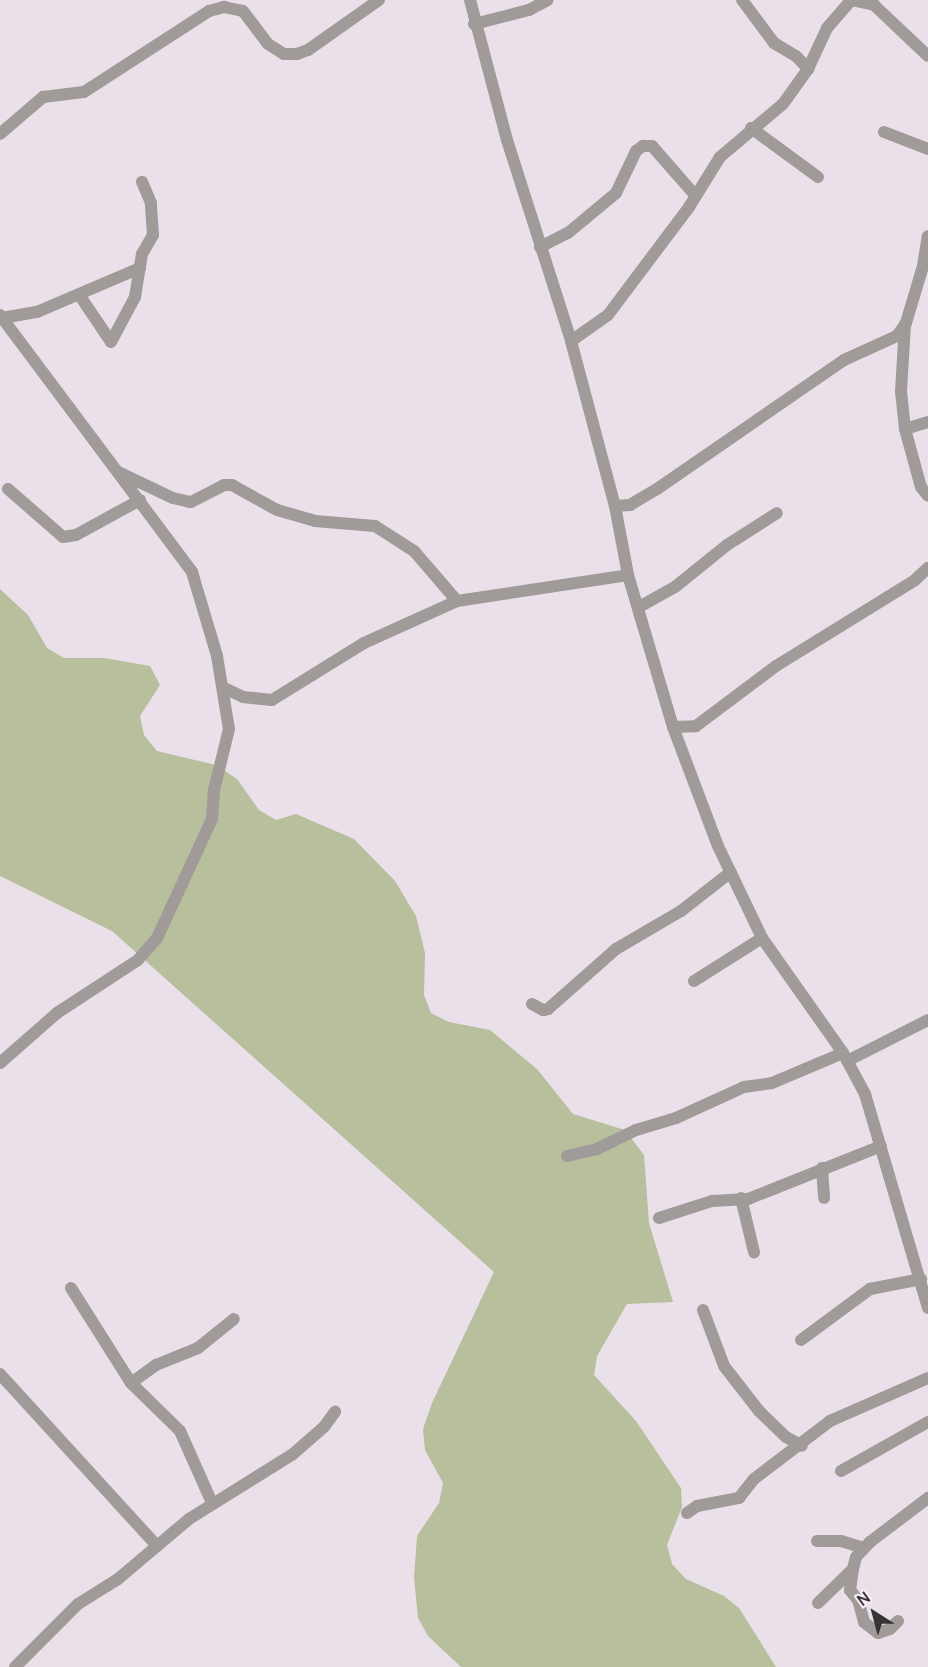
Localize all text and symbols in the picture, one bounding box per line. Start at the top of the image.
north arrow [844,1583,904,1643]
text: N [852,1586,875,1611]

